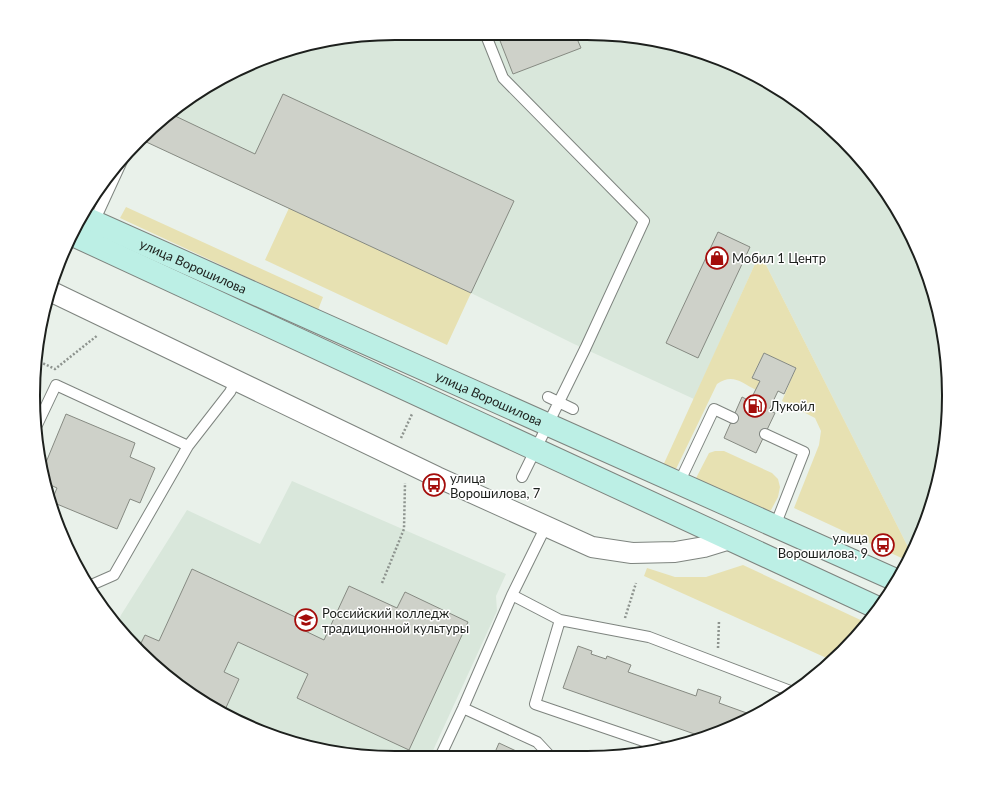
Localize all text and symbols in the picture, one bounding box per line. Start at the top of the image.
street label: улица Ворошилова [137,235,249,297]
shop icon: Мобил 1 Центр [704,245,730,271]
place label: Мобил 1 Центр [732,250,826,266]
street label: улица Ворошилова [433,368,545,429]
fuel station icon: Лукойл [742,393,768,419]
place label: Лукойл [769,398,815,414]
place label: улица Ворошилова, 7 [450,470,541,501]
bus stop icon: улица Ворошилова, 7 [421,472,447,498]
place label: улица Ворошилова, 9 [778,530,868,561]
bus stop icon: улица Ворошилова, 9 [870,532,896,558]
place label: Российский колледж традиционной культуры [322,605,469,636]
school or university icon: Российский колледж традиционной культуры [293,607,319,633]

